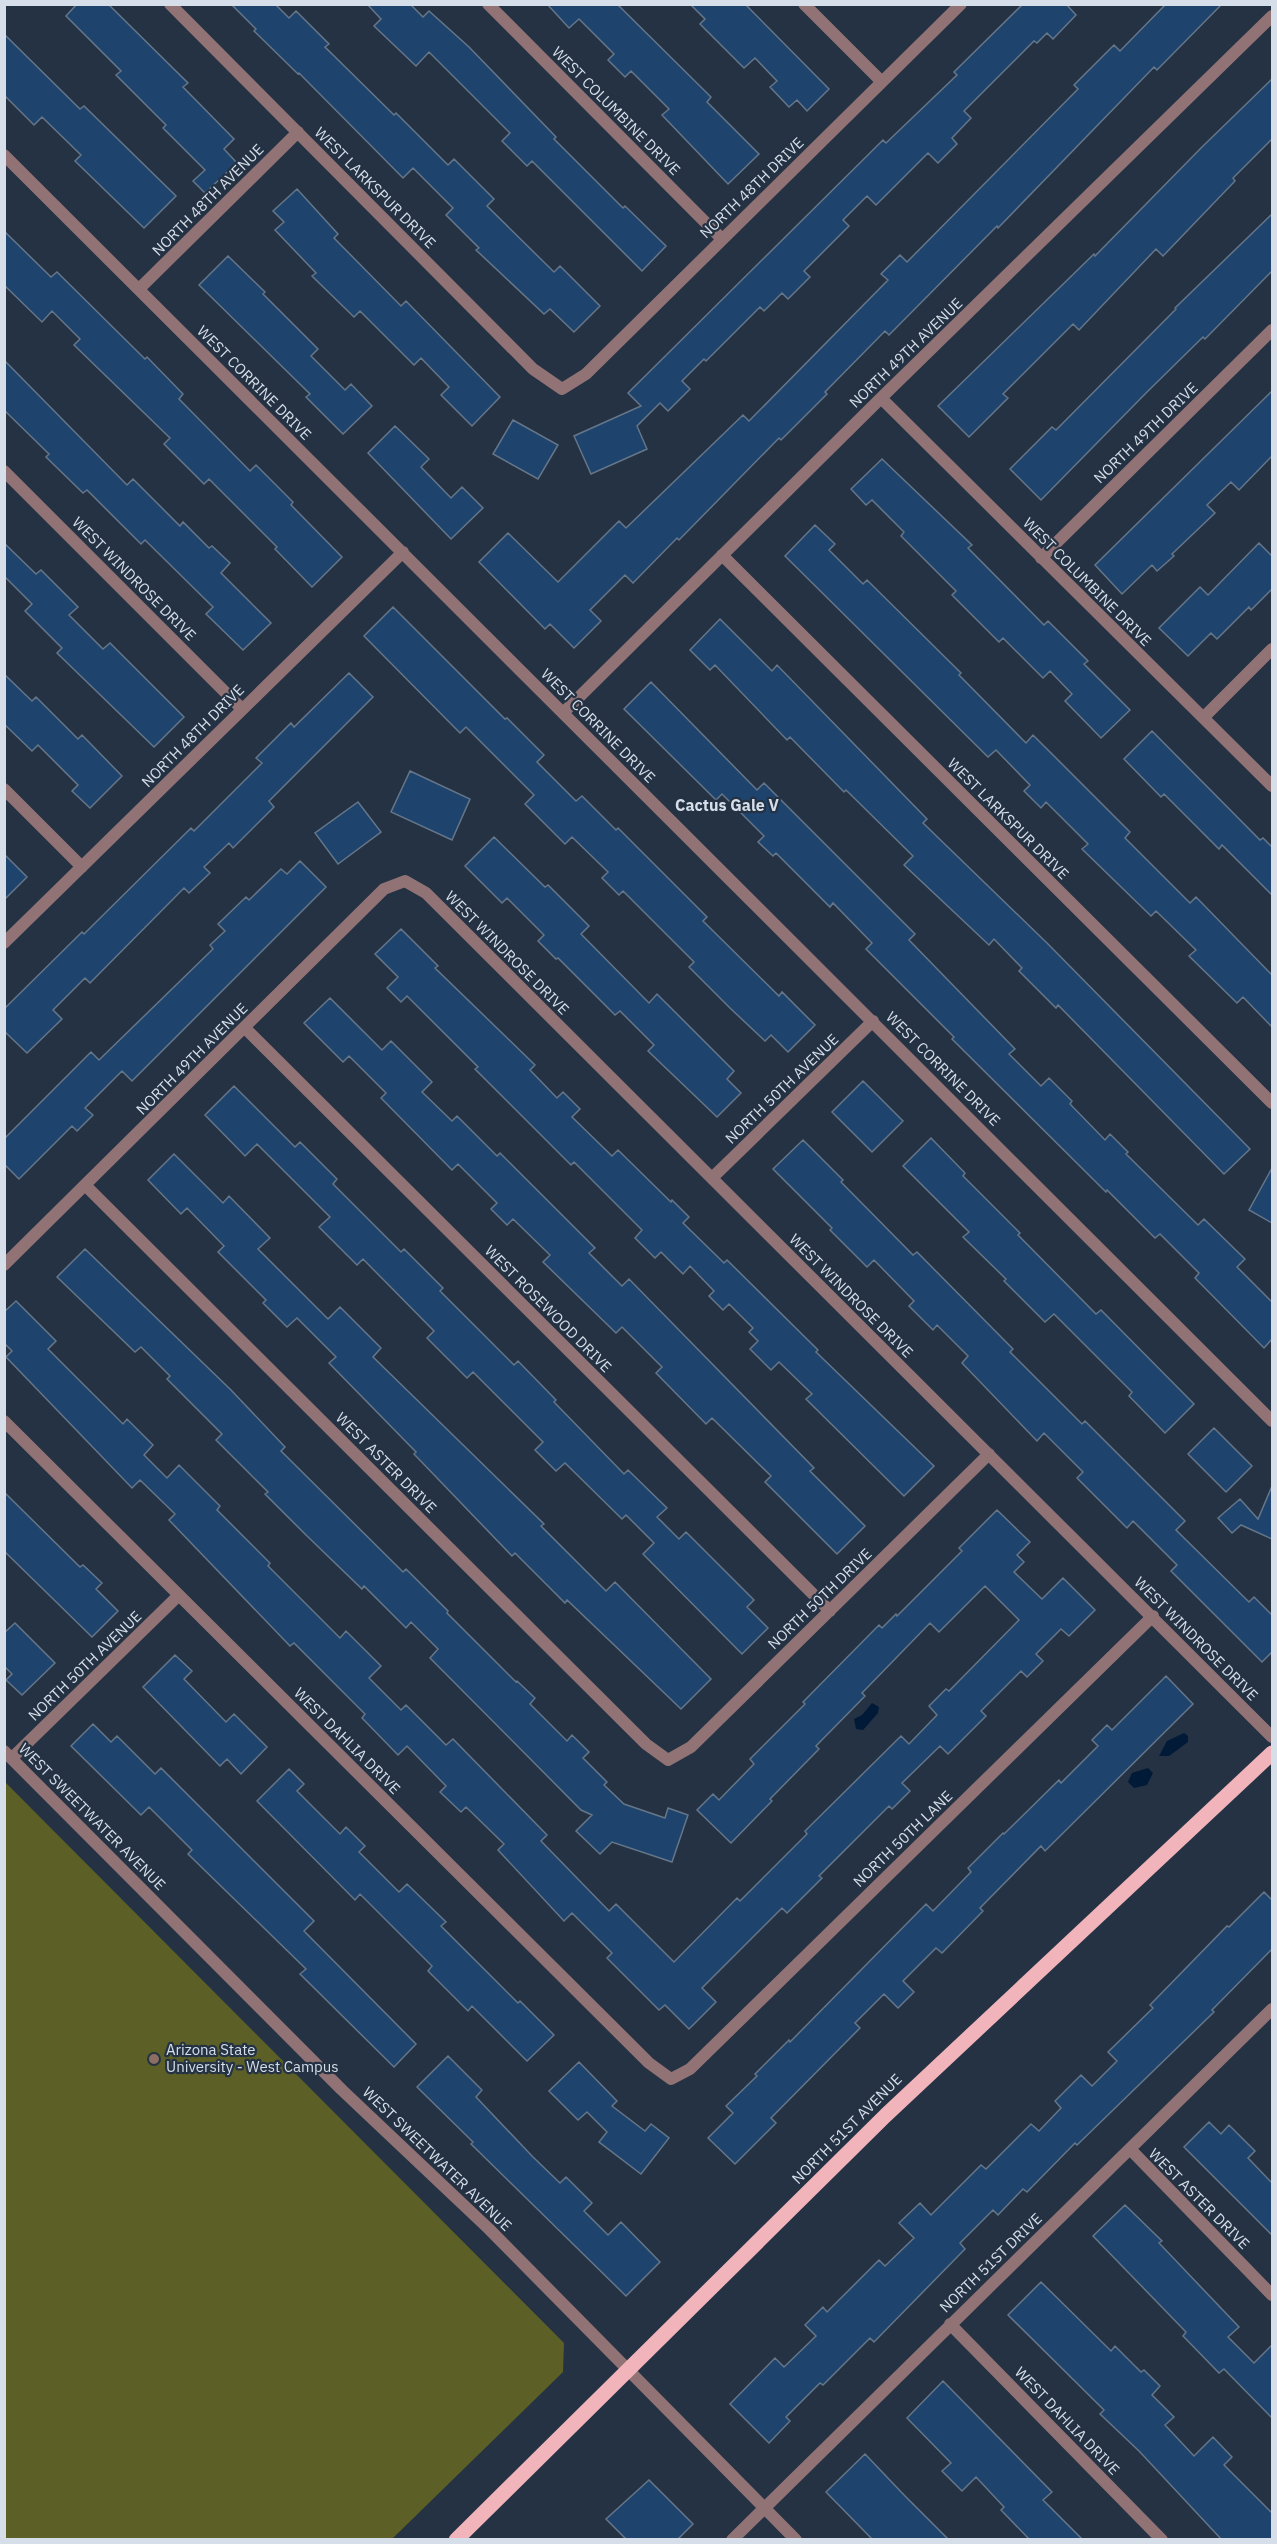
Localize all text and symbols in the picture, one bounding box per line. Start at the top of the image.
street label: WEST COLUMBINE DRIVE [548,42,685,179]
street label: WEST LARKSPUR DRIVE [311,123,440,252]
street label: NORTH 48TH DRIVE [696,133,808,242]
street label: NORTH 48TH AVENUE [148,140,268,260]
street label: NORTH 49TH AVENUE [845,294,966,412]
street label: WEST CORRINE DRIVE [193,321,316,444]
street label: NORTH 49TH DRIVE [1090,378,1202,487]
street label: WEST WINDROSE DRIVE [68,513,200,645]
street label: WEST COLUMBINE DRIVE [1019,513,1156,650]
street label: WEST CORRINE DRIVE [537,664,660,787]
street label: NORTH 48TH DRIVE [137,680,248,791]
street label: WEST LARKSPUR DRIVE [944,754,1073,883]
district label: Cactus Gale V [675,795,780,815]
street label: WEST WINDROSE DRIVE [441,887,573,1019]
street label: NORTH 49TH AVENUE [132,999,252,1119]
street label: WEST CORRINE DRIVE [882,1007,1005,1130]
street label: NORTH 50TH AVENUE [721,1030,842,1148]
street label: WEST WINDROSE DRIVE [785,1230,917,1362]
street label: WEST ROSEWOOD DRIVE [481,1241,616,1376]
street label: WEST ASTER DRIVE [332,1408,441,1517]
street label: NORTH 50TH DRIVE [764,1544,876,1653]
street label: WEST WINDROSE DRIVE [1130,1573,1262,1705]
street label: NORTH 50TH AVENUE [24,1607,145,1725]
street label: WEST DAHLIA DRIVE [290,1683,405,1798]
street label: WEST SWEETWATER AVENUE [15,1739,170,1894]
street label: NORTH 50TH LANE [849,1786,956,1891]
place label: Arizona State University - West Campus [166,2040,339,2076]
marker: Arizona State University - West Campus [147,2052,161,2066]
street label: NORTH 51ST AVENUE [788,2070,906,2188]
street label: WEST SWEETWATER AVENUE [359,2082,516,2235]
street label: WEST ASTER DRIVE [1145,2144,1254,2253]
street label: NORTH 51ST DRIVE [935,2209,1046,2316]
street label: WEST DAHLIA DRIVE [1011,2363,1124,2479]

